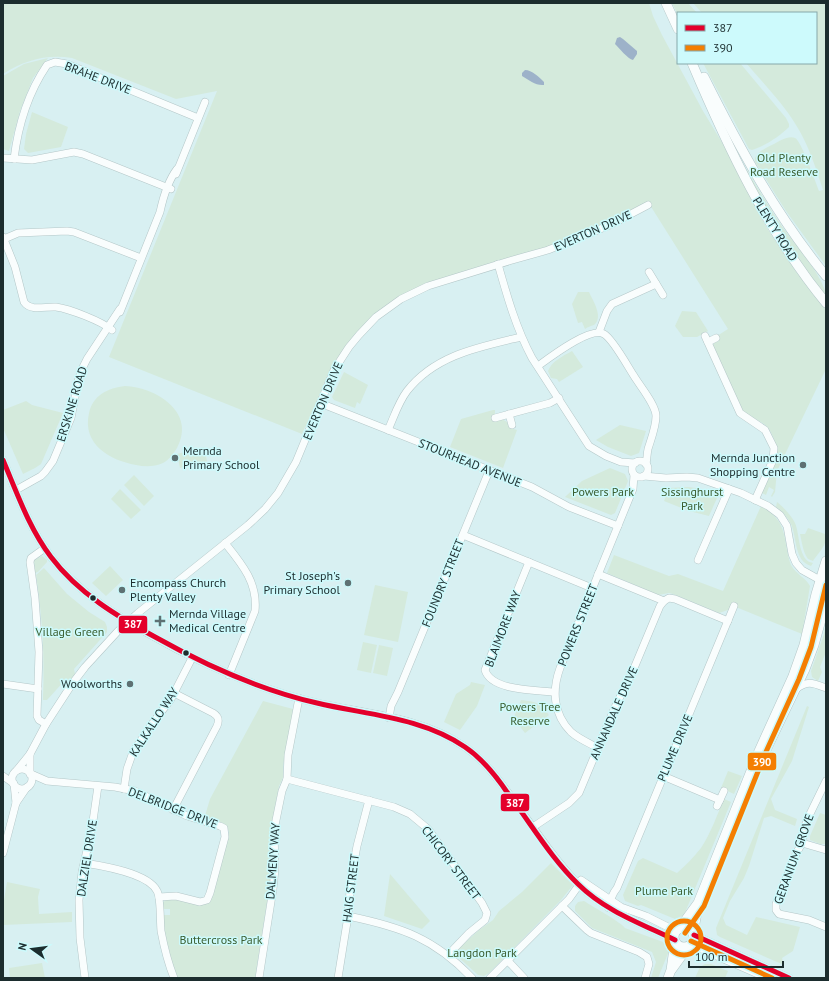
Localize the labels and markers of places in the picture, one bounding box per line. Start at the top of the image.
place label: Mernda Primary School [183,443,260,472]
place label: Mernda Junction Shopping Centre [710,450,795,479]
marker: Mernda Primary School [170,453,180,463]
marker: Mernda Junction Shopping Centre [798,460,808,470]
place label: St Joseph's Primary School [264,568,340,597]
place label: Encompass Church Plenty Valley [130,575,226,604]
marker: St Joseph's Primary School [343,578,353,588]
marker: Encompass Church Plenty Valley [117,585,127,595]
unlabelled marker [88,593,98,603]
place label: Mernda Village Medical Centre [169,606,246,635]
marker: Mernda Village Medical Centre [154,615,166,627]
unlabelled marker [181,648,191,658]
place label: Woolworths [61,676,122,691]
marker: Woolworths [125,679,135,689]

